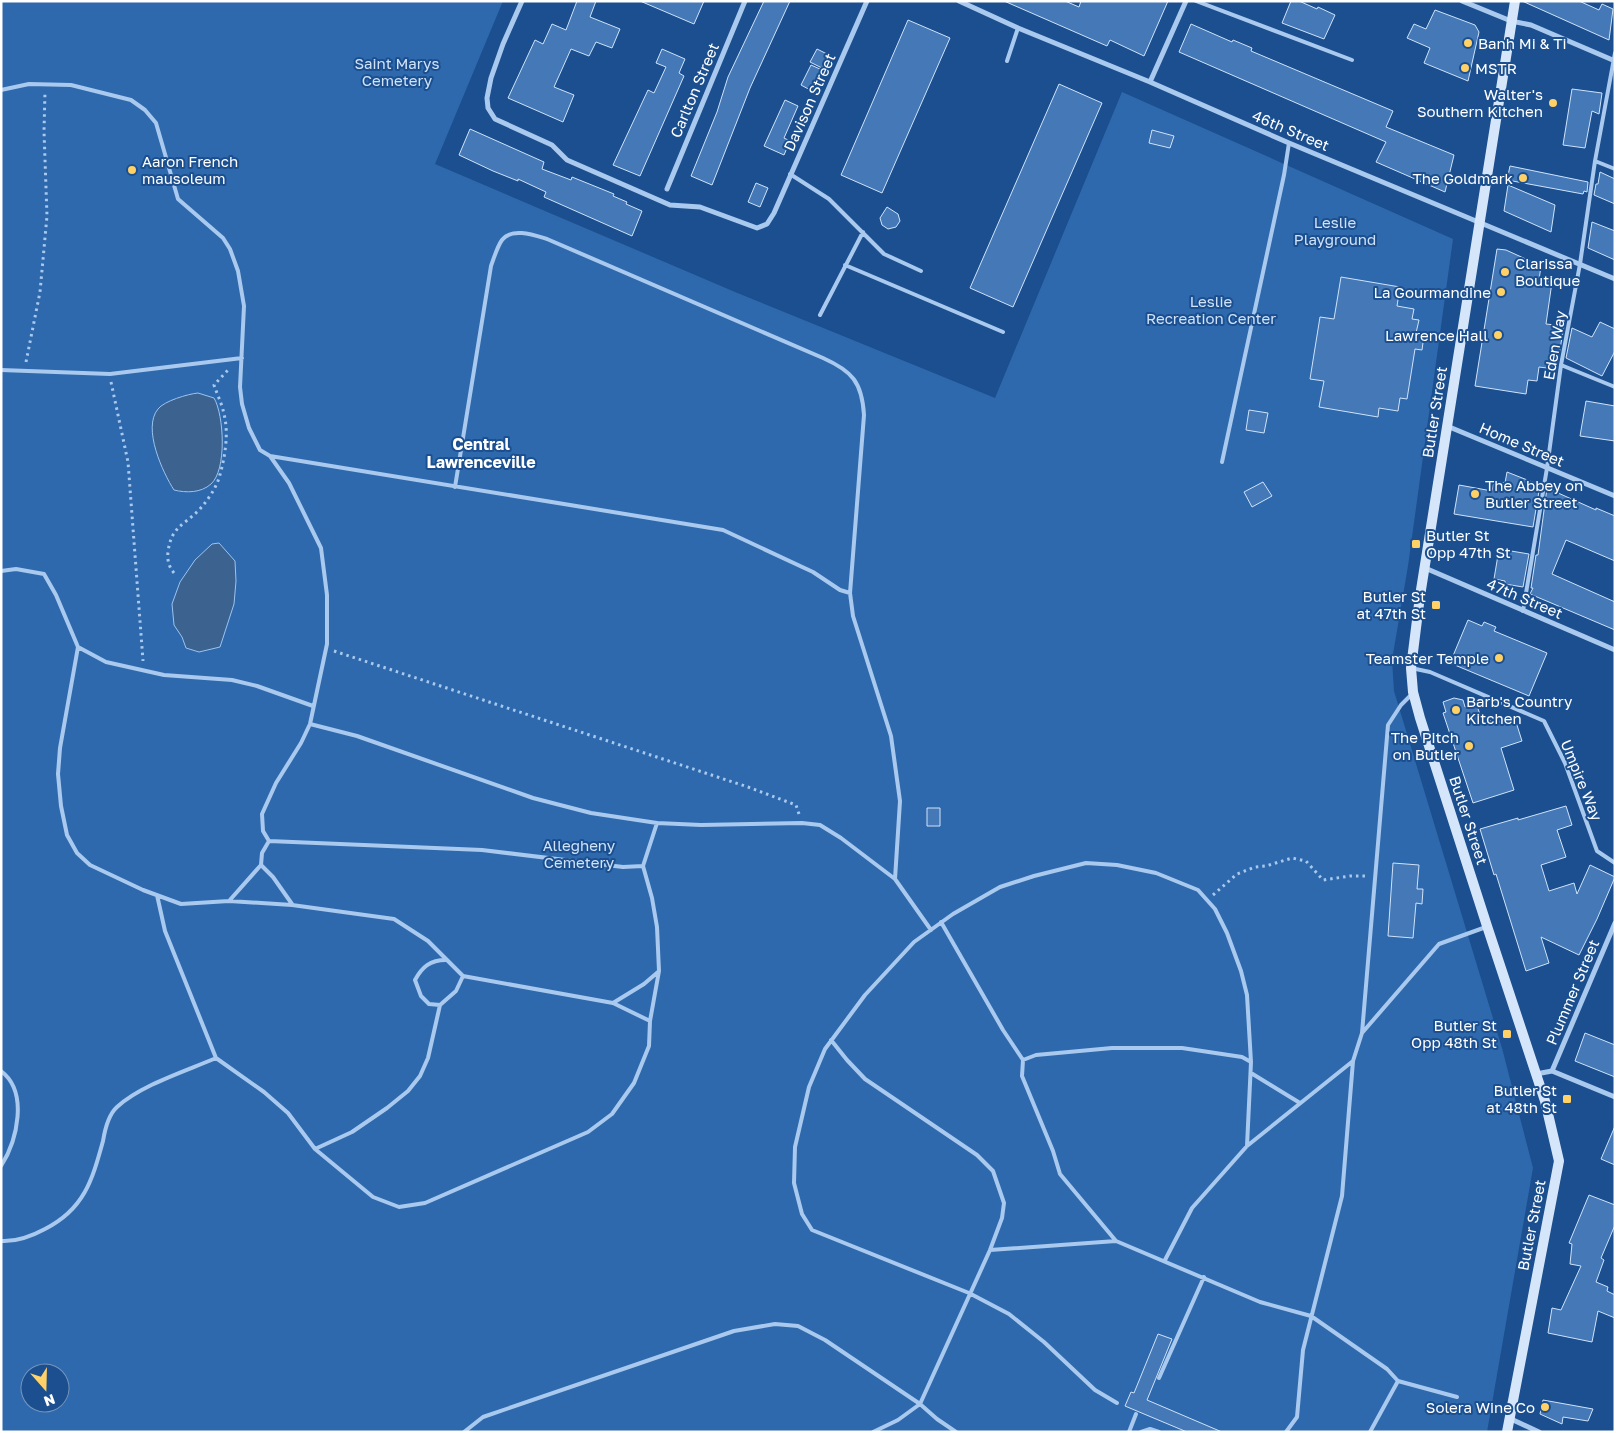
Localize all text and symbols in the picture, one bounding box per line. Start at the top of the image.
place label: Banh Mi & Ti [1478,34,1567,52]
marker: Banh Mi & Ti [1462,37,1474,49]
street label: Carlton Street [666,40,722,140]
street label: Davison Street [779,50,839,154]
park label: Saint Marys Cemetery [355,54,440,89]
place label: MSTR [1475,59,1517,77]
marker: MSTR [1459,62,1471,74]
place label: Walter's Southern Kitchen [1417,85,1543,120]
marker: Walter's Southern Kitchen [1547,97,1559,109]
street label: 46th Street [1250,106,1332,154]
place label: Aaron French mausoleum [142,152,238,187]
marker: Aaron French mausoleum [126,164,138,176]
place label: The Goldmark [1412,169,1514,187]
marker: The Goldmark [1517,172,1529,184]
park label: Leslie Playground [1294,213,1376,248]
place label: Clarissa Boutique [1515,254,1580,289]
marker: Clarissa Boutique [1499,266,1511,278]
place label: La Gourmandine [1373,283,1491,301]
marker: La Gourmandine [1495,286,1507,298]
park label: Leslie Recreation Center [1146,292,1276,327]
street label: Eden Way [1539,308,1569,381]
place label: Lawrence Hall [1385,326,1488,344]
marker: Lawrence Hall [1492,329,1504,341]
street label: Butler Street [1418,365,1450,459]
street label: Home Street [1477,418,1567,470]
district label: Central Lawrenceville [426,434,536,472]
place label: The Abbey on Butler Street [1485,476,1583,511]
marker: The Abbey on Butler Street [1469,488,1481,500]
place label: Butler St Opp 47th St [1426,526,1511,561]
marker: Butler St Opp 47th St [1410,538,1422,550]
street label: 47th Street [1484,574,1566,622]
place label: Butler St at 47th St [1357,587,1426,622]
marker: Butler St at 47th St [1430,599,1442,611]
place label: Teamster Temple [1366,649,1489,667]
marker: Teamster Temple [1493,652,1505,664]
place label: Barb's Country Kitchen [1466,692,1573,727]
marker: Barb's Country Kitchen [1450,704,1462,716]
place label: The Pitch on Butler [1391,728,1459,763]
street label: Umpire Way [1558,737,1607,824]
marker: The Pitch on Butler [1463,740,1475,752]
street label: Butler Street [1446,773,1492,867]
park label: Allegheny Cemetery [543,836,616,871]
street label: Plummer Street [1542,936,1602,1048]
place label: Butler St Opp 48th St [1411,1016,1497,1051]
marker: Butler St Opp 48th St [1501,1028,1513,1040]
place label: Butler St at 48th St [1486,1081,1557,1116]
marker: Butler St at 48th St [1561,1093,1573,1105]
street label: Butler Street [1513,1178,1549,1272]
north arrow [20,1363,70,1413]
text: N [42,1391,58,1410]
place label: Solera Wine Co [1426,1398,1535,1416]
marker: Solera Wine Co [1539,1401,1551,1413]

